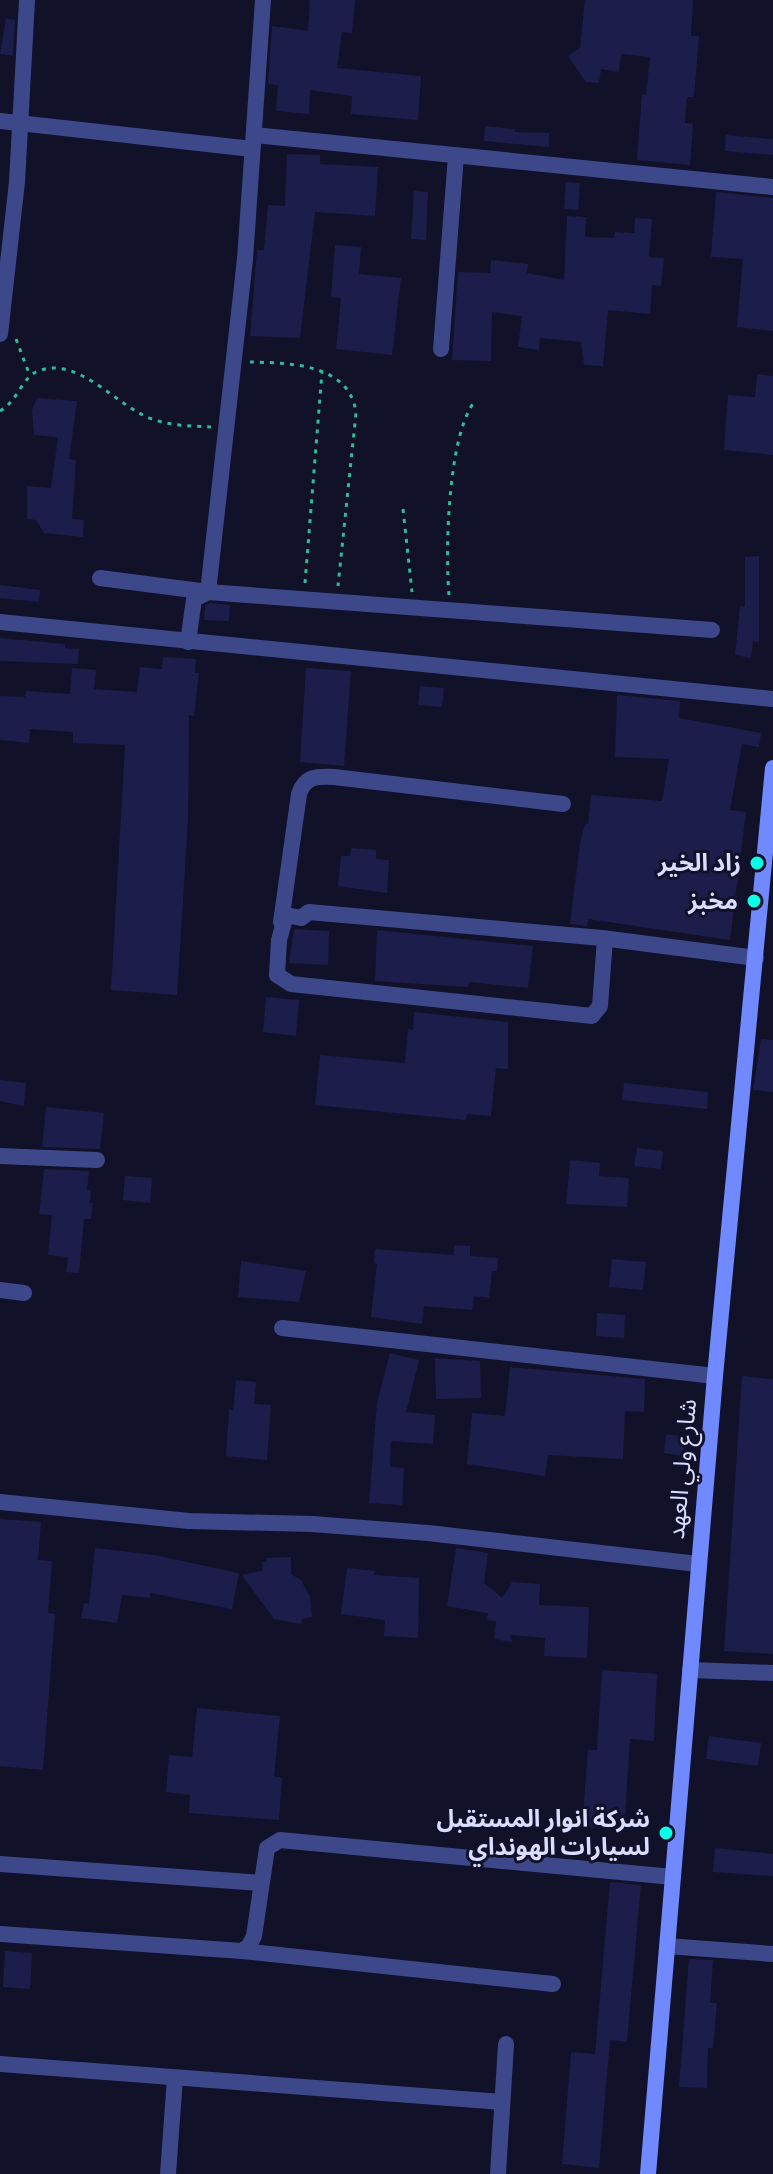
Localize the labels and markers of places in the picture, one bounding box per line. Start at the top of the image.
place label: زاد الخير [657,845,741,878]
marker: زاد الخير [748,854,766,872]
place label: مخبز [687,883,738,916]
marker: مخبز [745,892,763,910]
place label: شركة انوار المستقبل لسيارات الهونداي [437,1801,650,1867]
marker: شركة انوار المستقبل لسيارات الهونداي [657,1824,675,1842]

